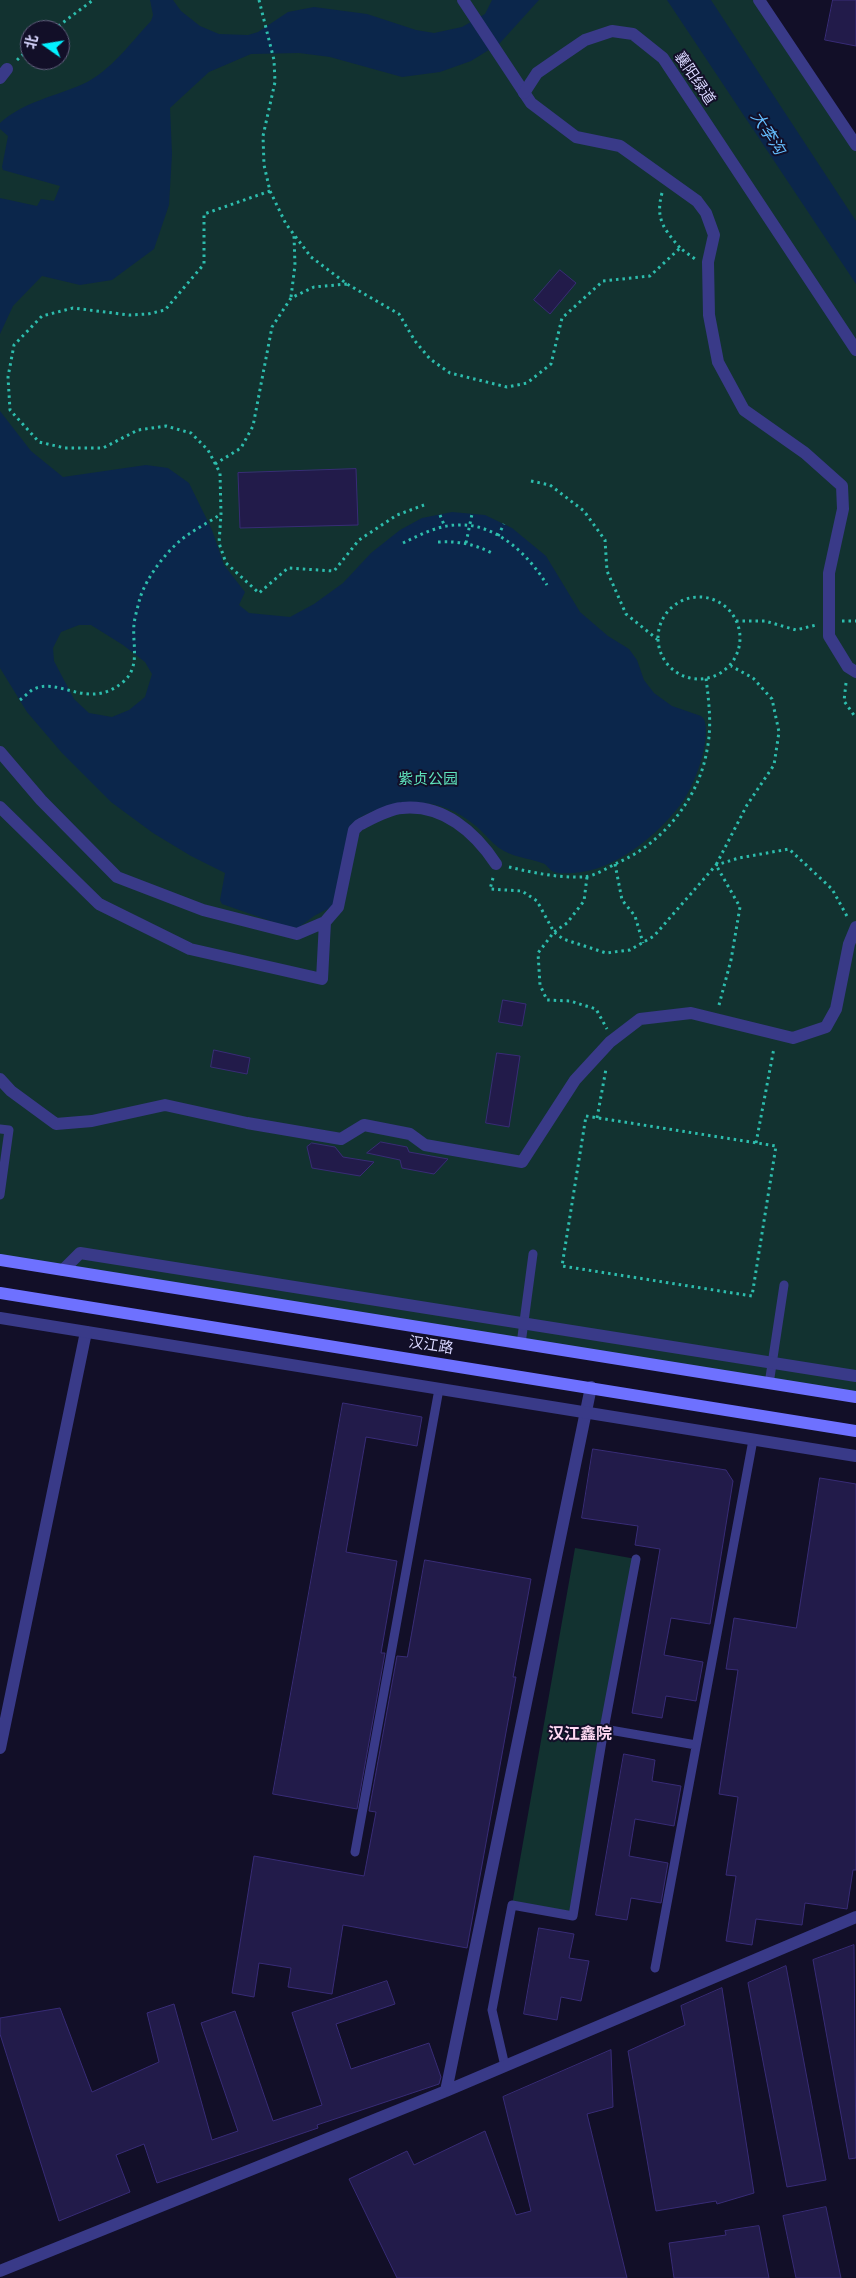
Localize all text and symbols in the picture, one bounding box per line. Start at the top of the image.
north arrow [20,20,70,70]
text: 北 [21,33,41,50]
street label: 襄阳绿道 [671,48,719,108]
water label: 大李沟 [747,108,789,158]
park label: 紫贞公园 [398,770,458,788]
street label: 汉江路 [407,1333,455,1357]
district label: 汉江鑫院 [548,1724,612,1744]

